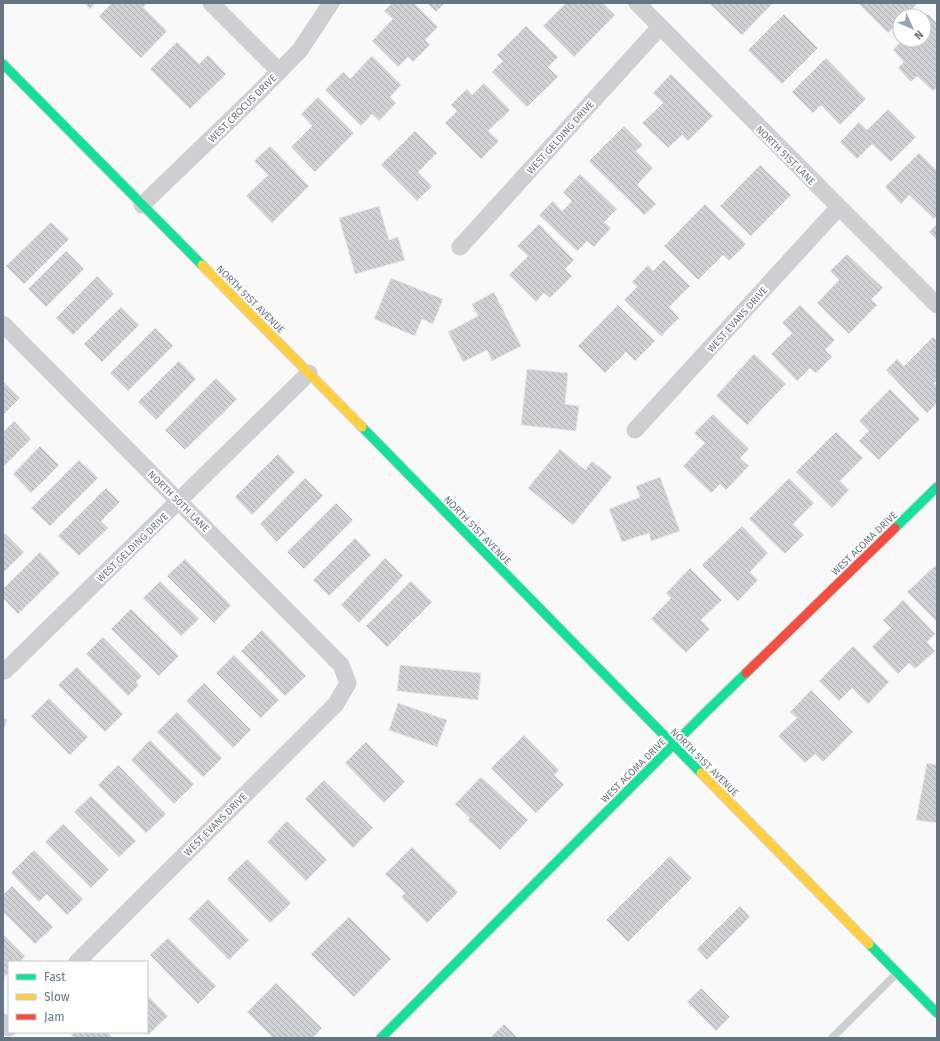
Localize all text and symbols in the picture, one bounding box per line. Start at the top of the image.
north arrow [892,8,932,48]
text: N [912,28,926,42]
street label: WEST CROCUS DRIVE [206,72,279,145]
street label: WEST GELDING DRIVE [525,98,597,177]
street label: NORTH 51ST LANE [753,124,817,188]
street label: NORTH 51ST AVENUE [214,263,287,336]
street label: WEST EVANS DRIVE [705,284,770,355]
street label: NORTH 50TH LANE [145,468,212,535]
street label: NORTH 51ST AVENUE [441,494,513,568]
street label: WEST ACOMA DRIVE [829,509,900,578]
street label: WEST GELDING DRIVE [94,510,171,585]
street label: NORTH 51ST AVENUE [668,726,741,799]
street label: WEST ACOMA DRIVE [599,736,669,806]
street label: WEST EVANS DRIVE [182,791,250,859]
legend [8,961,148,1033]
text: Fast [44,970,66,984]
text: Slow [44,990,70,1004]
text: Jam [44,1010,64,1024]

